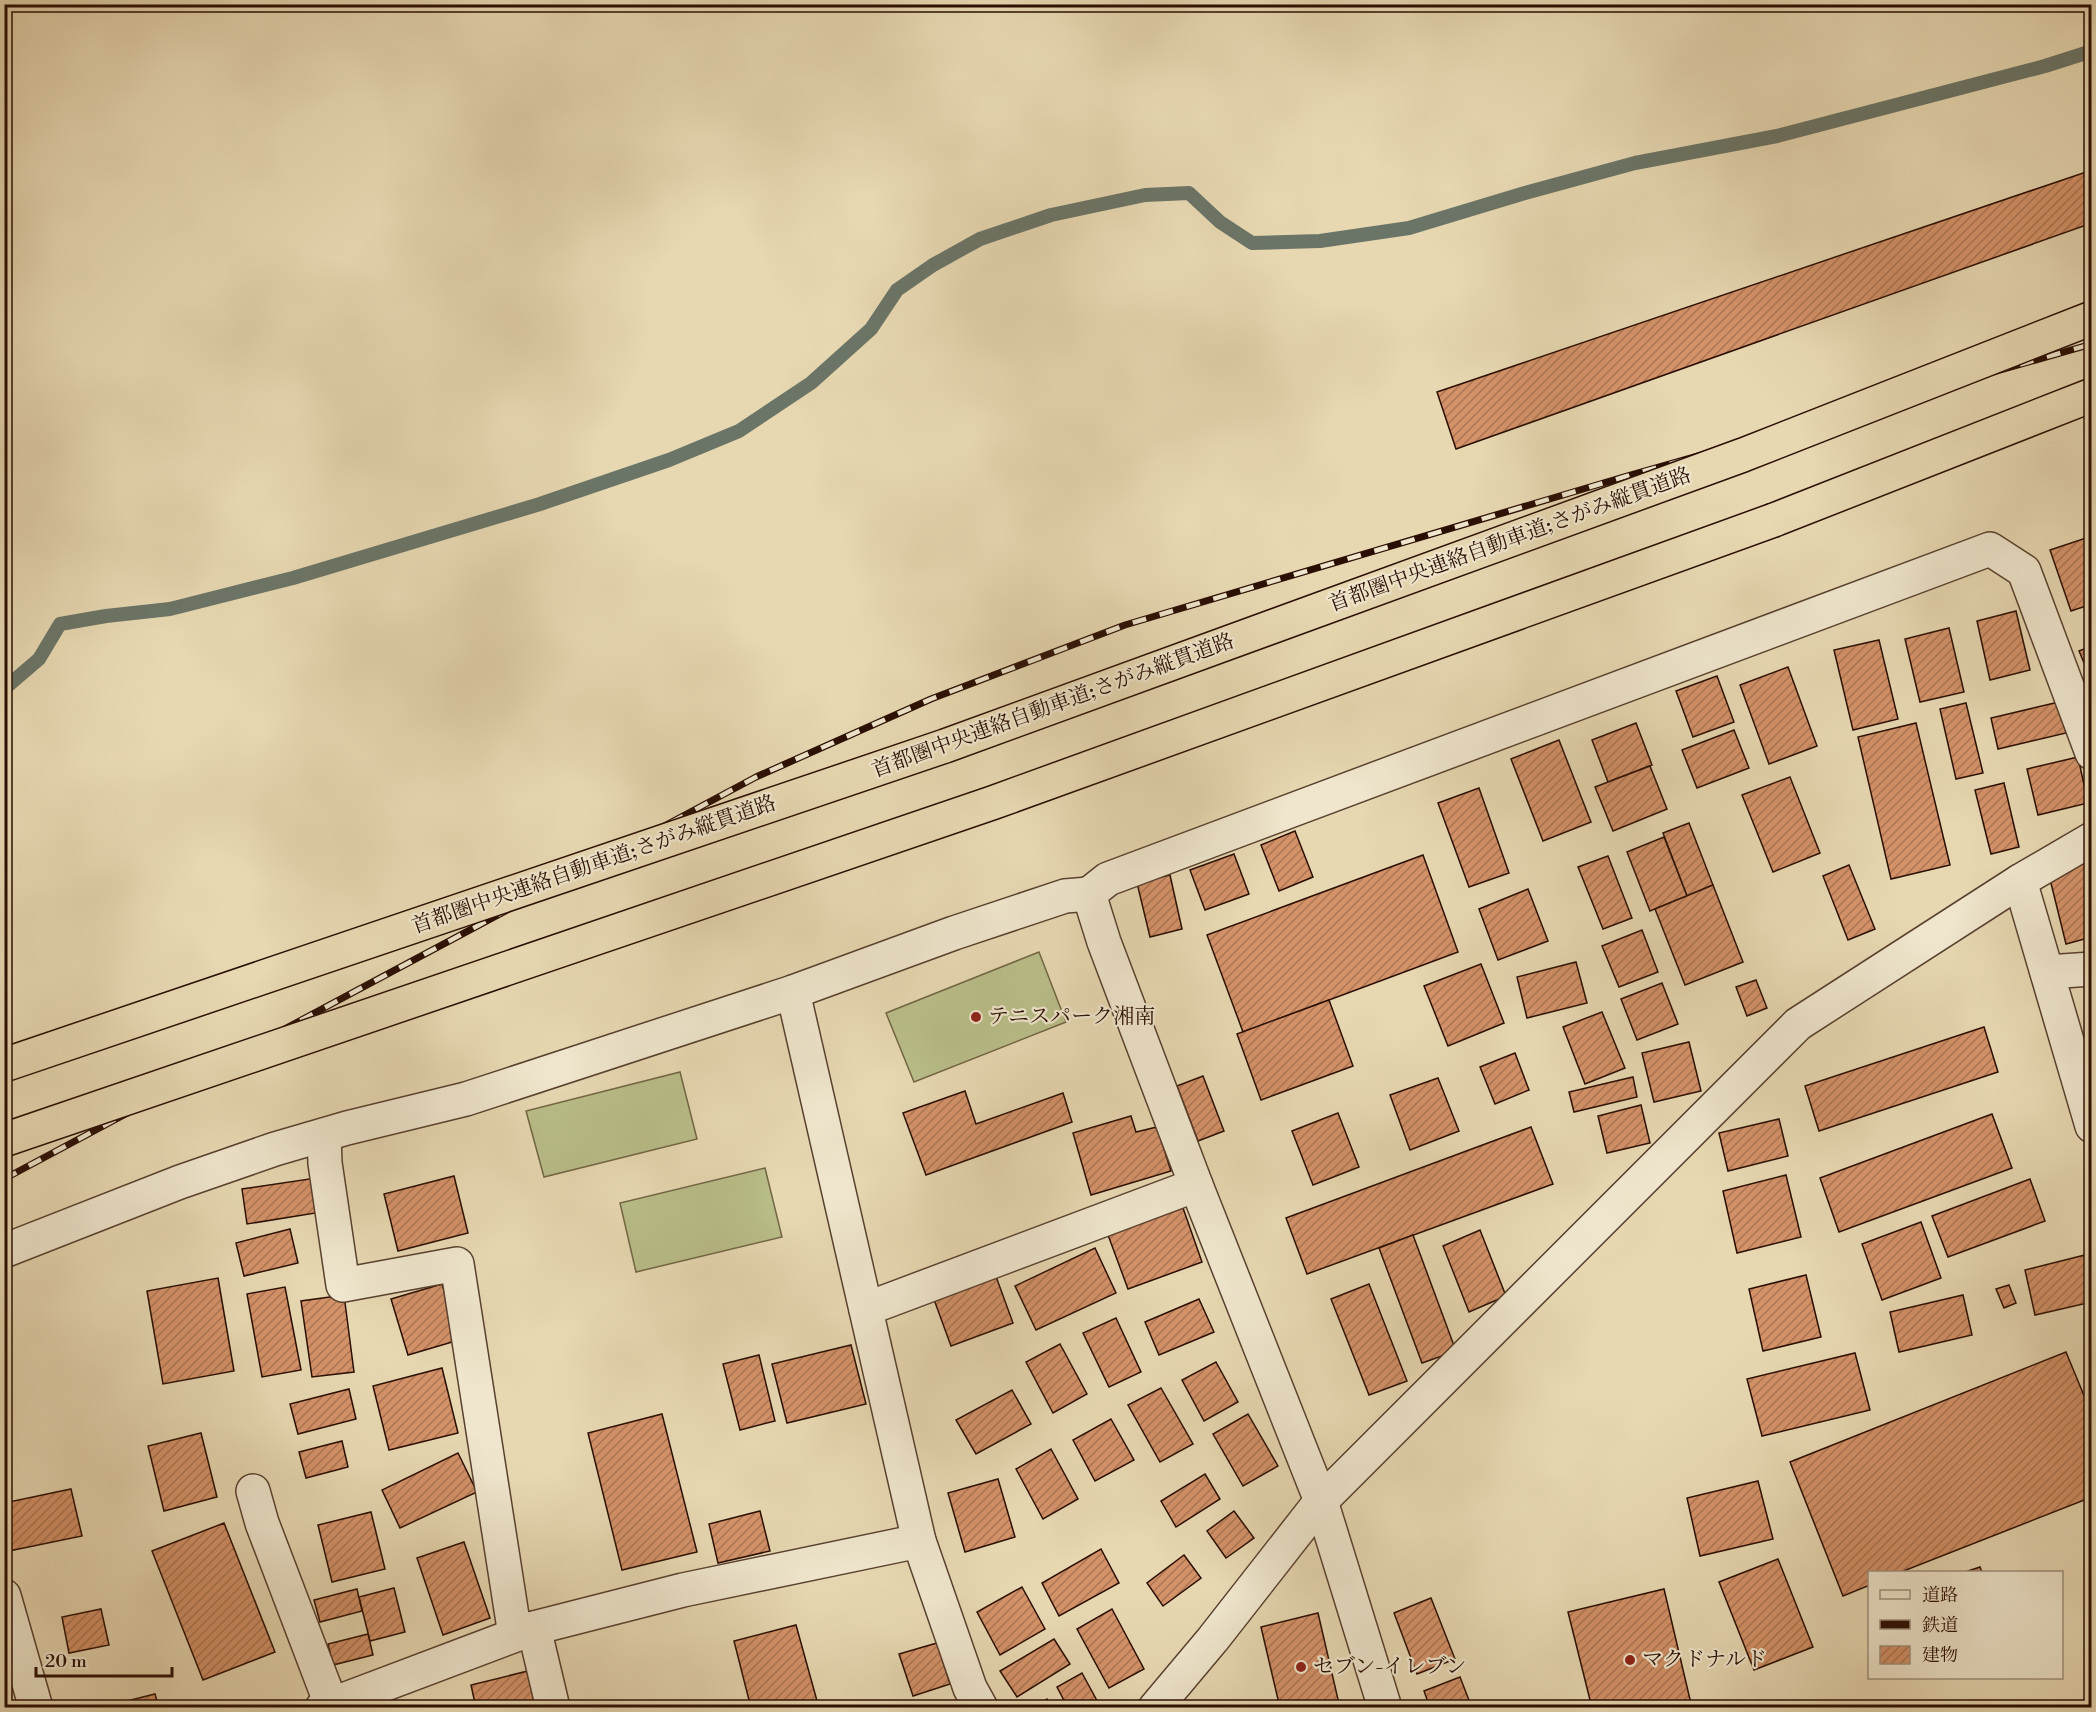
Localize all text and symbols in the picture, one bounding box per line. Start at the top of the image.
street label: 首都圏中央連絡自動車道;さがみ縦貫道路 [1325,462,1695,618]
street label: 首都圏中央連絡自動車道;さがみ縦貫道路 [868,628,1238,784]
street label: 首都圏中央連絡自動車道;さがみ縦貫道路 [408,790,780,940]
place label: テニスパーク湘南 [988,1004,1155,1030]
marker: テニスパーク湘南 [969,1010,983,1024]
legend [1868,1571,2063,1679]
text: 道路 [1922,1584,1958,1607]
text: 鉄道 [1922,1614,1958,1637]
scale bar [36,1640,172,1678]
text: 建物 [1922,1644,1958,1667]
place label: マクドナルド [1642,1647,1767,1673]
text: 20 m [45,1650,87,1673]
marker: マクドナルド [1623,1653,1637,1667]
place label: セブン-イレブン [1313,1654,1467,1680]
marker: セブン-イレブン [1294,1660,1308,1674]

